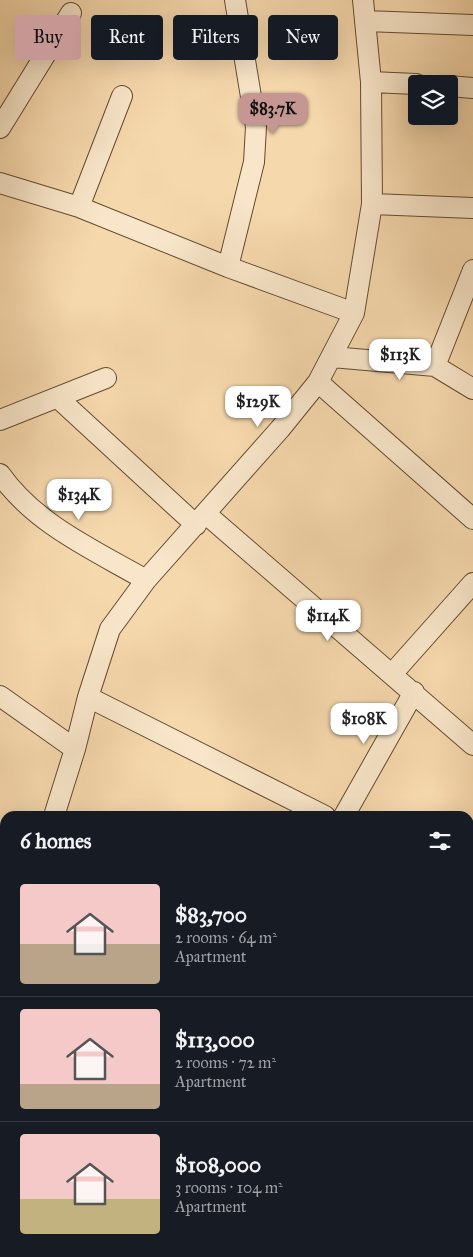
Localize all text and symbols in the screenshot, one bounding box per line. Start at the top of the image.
chip: Buy [15,15,81,60]
chip: Rent [91,15,163,60]
chip: Filters [173,15,258,60]
chip: New [268,15,338,60]
map controls [408,75,458,125]
button: layers [408,75,458,125]
pin: $83.7K [232,92,314,135]
text: $83.7K [250,99,296,118]
pin: $113K [365,338,435,381]
text: $113K [380,345,420,364]
pin: $129K [223,386,293,428]
text: $129K [236,392,280,411]
pin: $134K [44,478,114,521]
text: $134K [58,485,100,504]
pin: $114K [293,600,363,642]
text: $114K [307,606,349,625]
pin: $108K [329,702,399,745]
text: $108K [341,709,387,728]
icon: filters [426,827,454,855]
text: 6 homes [20,828,92,854]
text: $83,700 [175,902,247,928]
icon: home [60,904,120,964]
text: 2 rooms · 64 m² [175,928,277,947]
text: Apartment [175,947,247,966]
text: $113,000 [175,1027,255,1053]
icon: home [60,1029,120,1089]
text: 2 rooms · 72 m² [175,1053,276,1072]
text: Apartment [175,1072,247,1091]
text: $108,000 [175,1152,261,1178]
icon: home [60,1154,120,1214]
text: 3 rooms · 104 m² [175,1178,283,1197]
text: Apartment [175,1197,247,1216]

